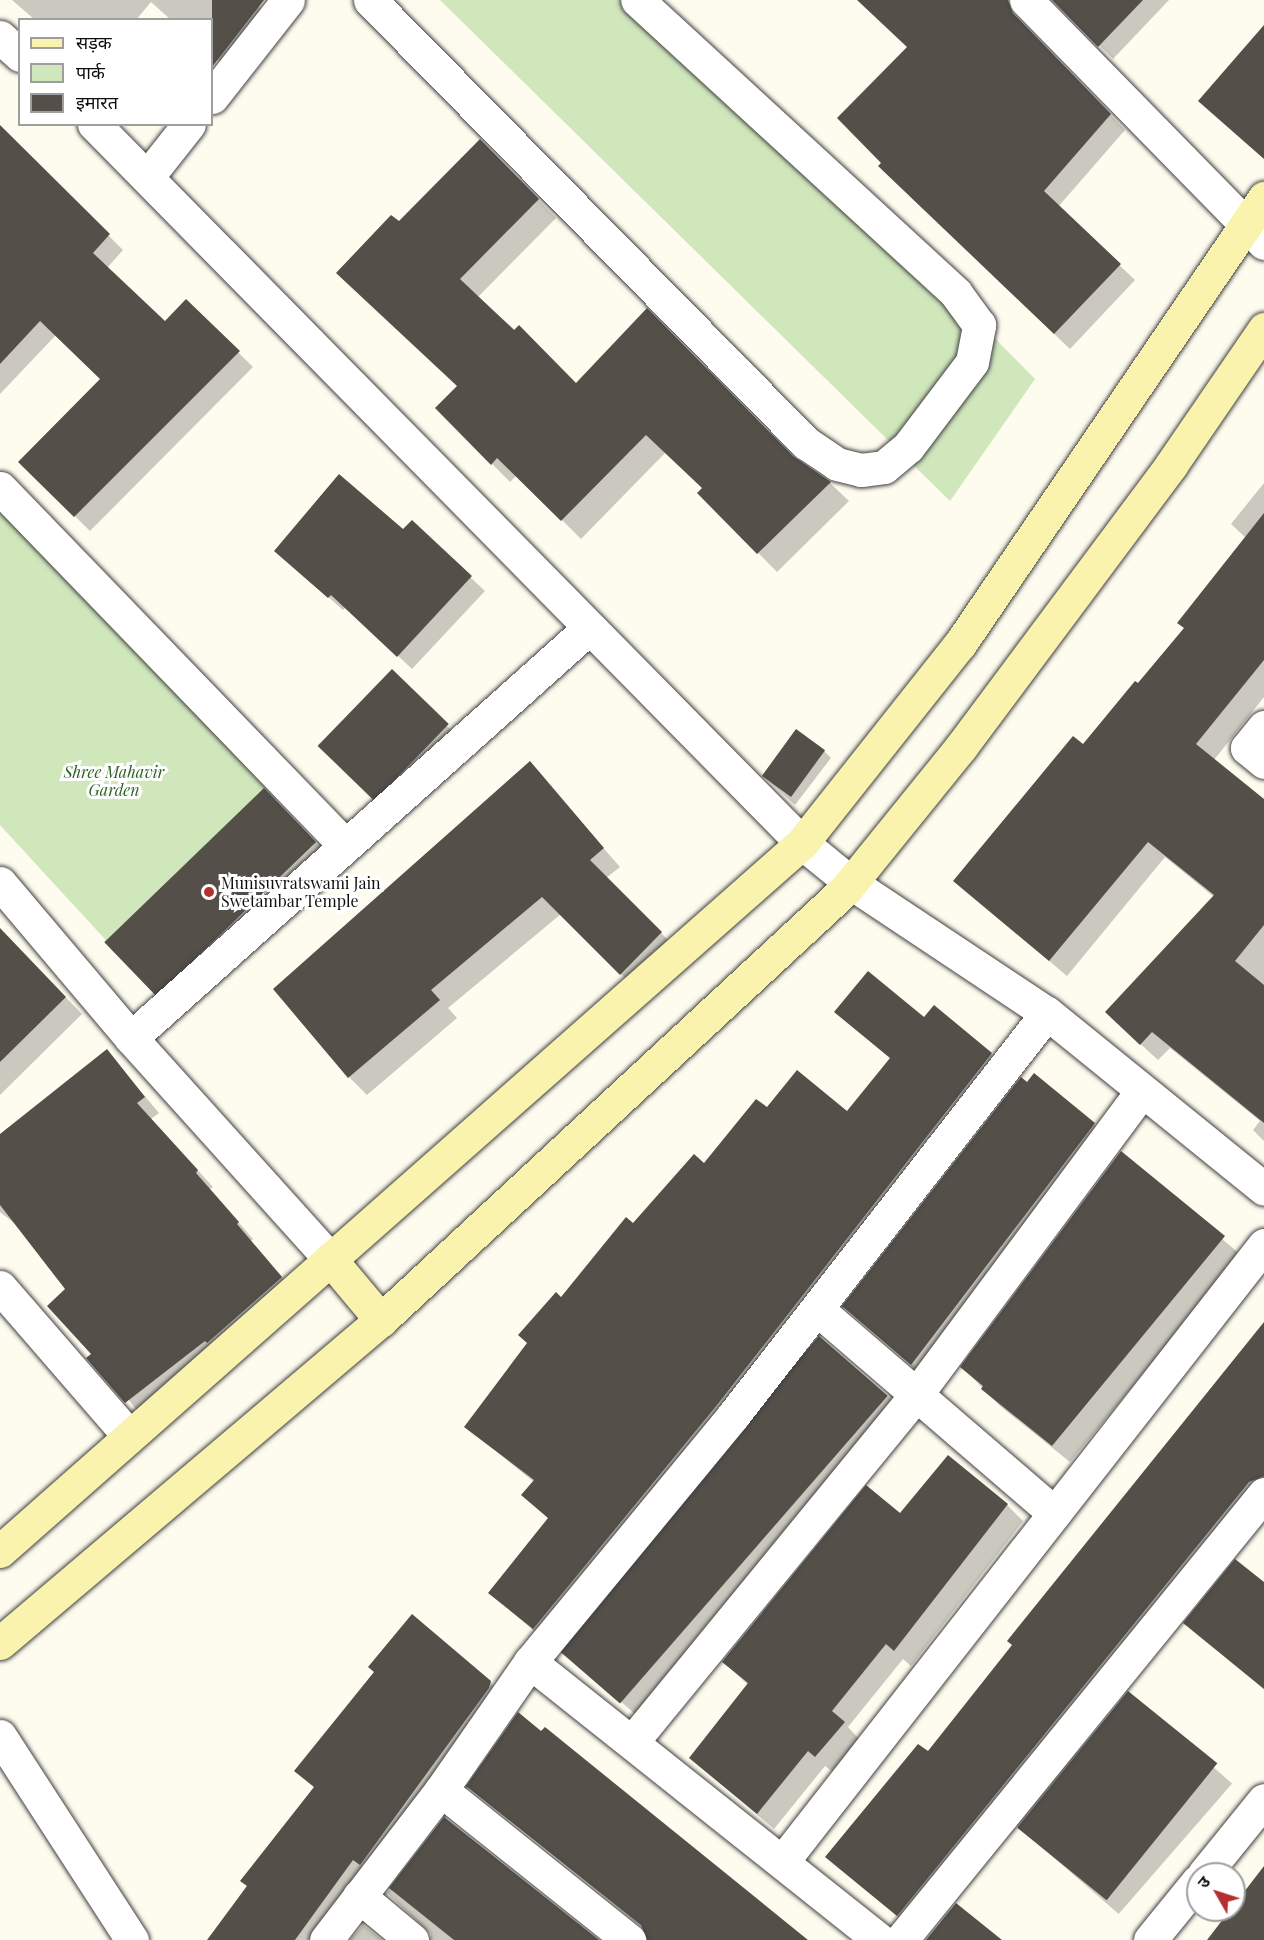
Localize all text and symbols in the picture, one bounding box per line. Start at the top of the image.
legend [18,18,213,126]
text: सड़क [76,30,112,54]
text: पार्क [76,60,105,84]
text: इमारत [76,90,118,114]
park label: Shree Mahavir Garden [64,762,164,800]
place label: Munisuvratswami Jain Swetambar Temple [221,873,381,911]
marker: Munisuvratswami Jain Swetambar Temple [202,885,216,899]
north arrow [1186,1862,1246,1922]
text: उ [1192,1871,1214,1892]

